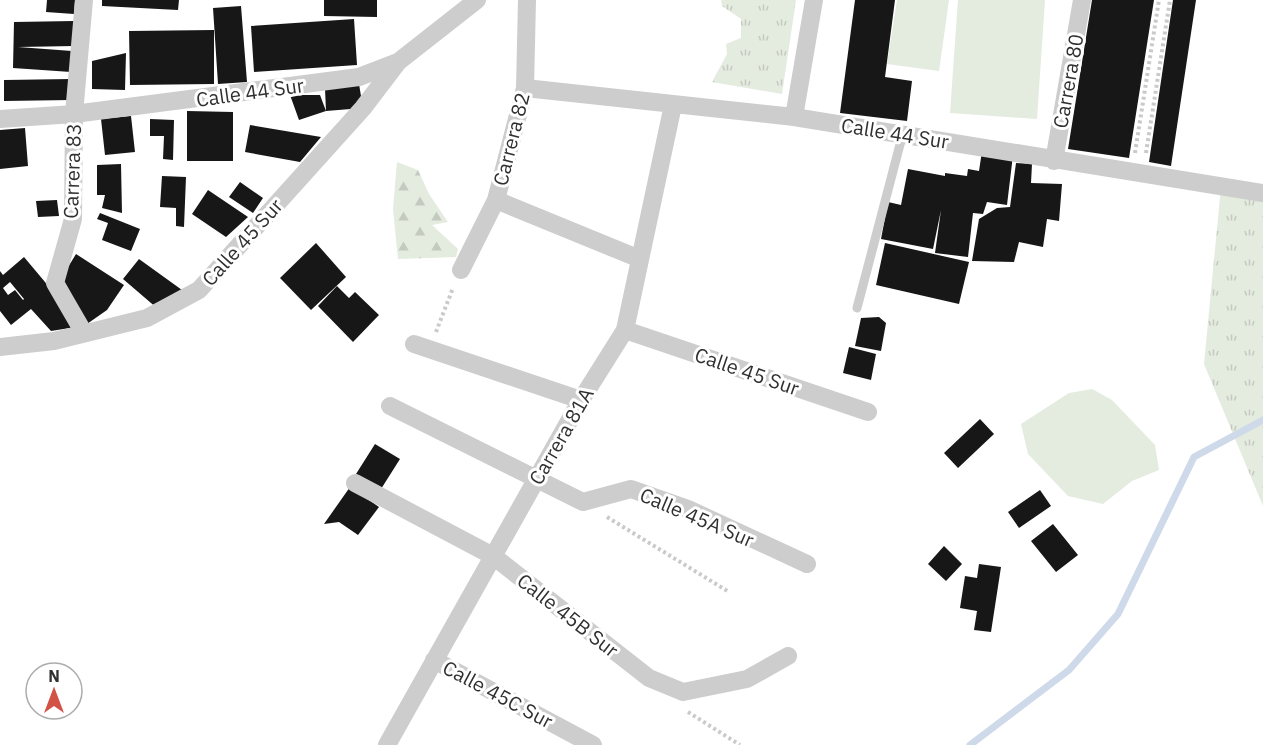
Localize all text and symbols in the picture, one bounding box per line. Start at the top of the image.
street label: Carrera 80 [1046,32,1090,130]
street label: Calle 44 Sur [194,71,306,113]
street label: Carrera 82 [486,89,536,189]
street label: Calle 44 Sur [839,111,951,155]
street label: Carrera 83 [57,123,87,219]
street label: Calle 45 Sur [196,193,288,291]
street label: Calle 45 Sur [691,341,803,401]
street label: Carrera 81A [522,382,600,490]
street label: Calle 45A Sur [636,481,758,553]
street label: Calle 45B Sur [512,567,624,663]
street label: Calle 45C Sur [438,654,558,734]
north arrow [24,661,84,721]
text: N [48,666,60,686]

